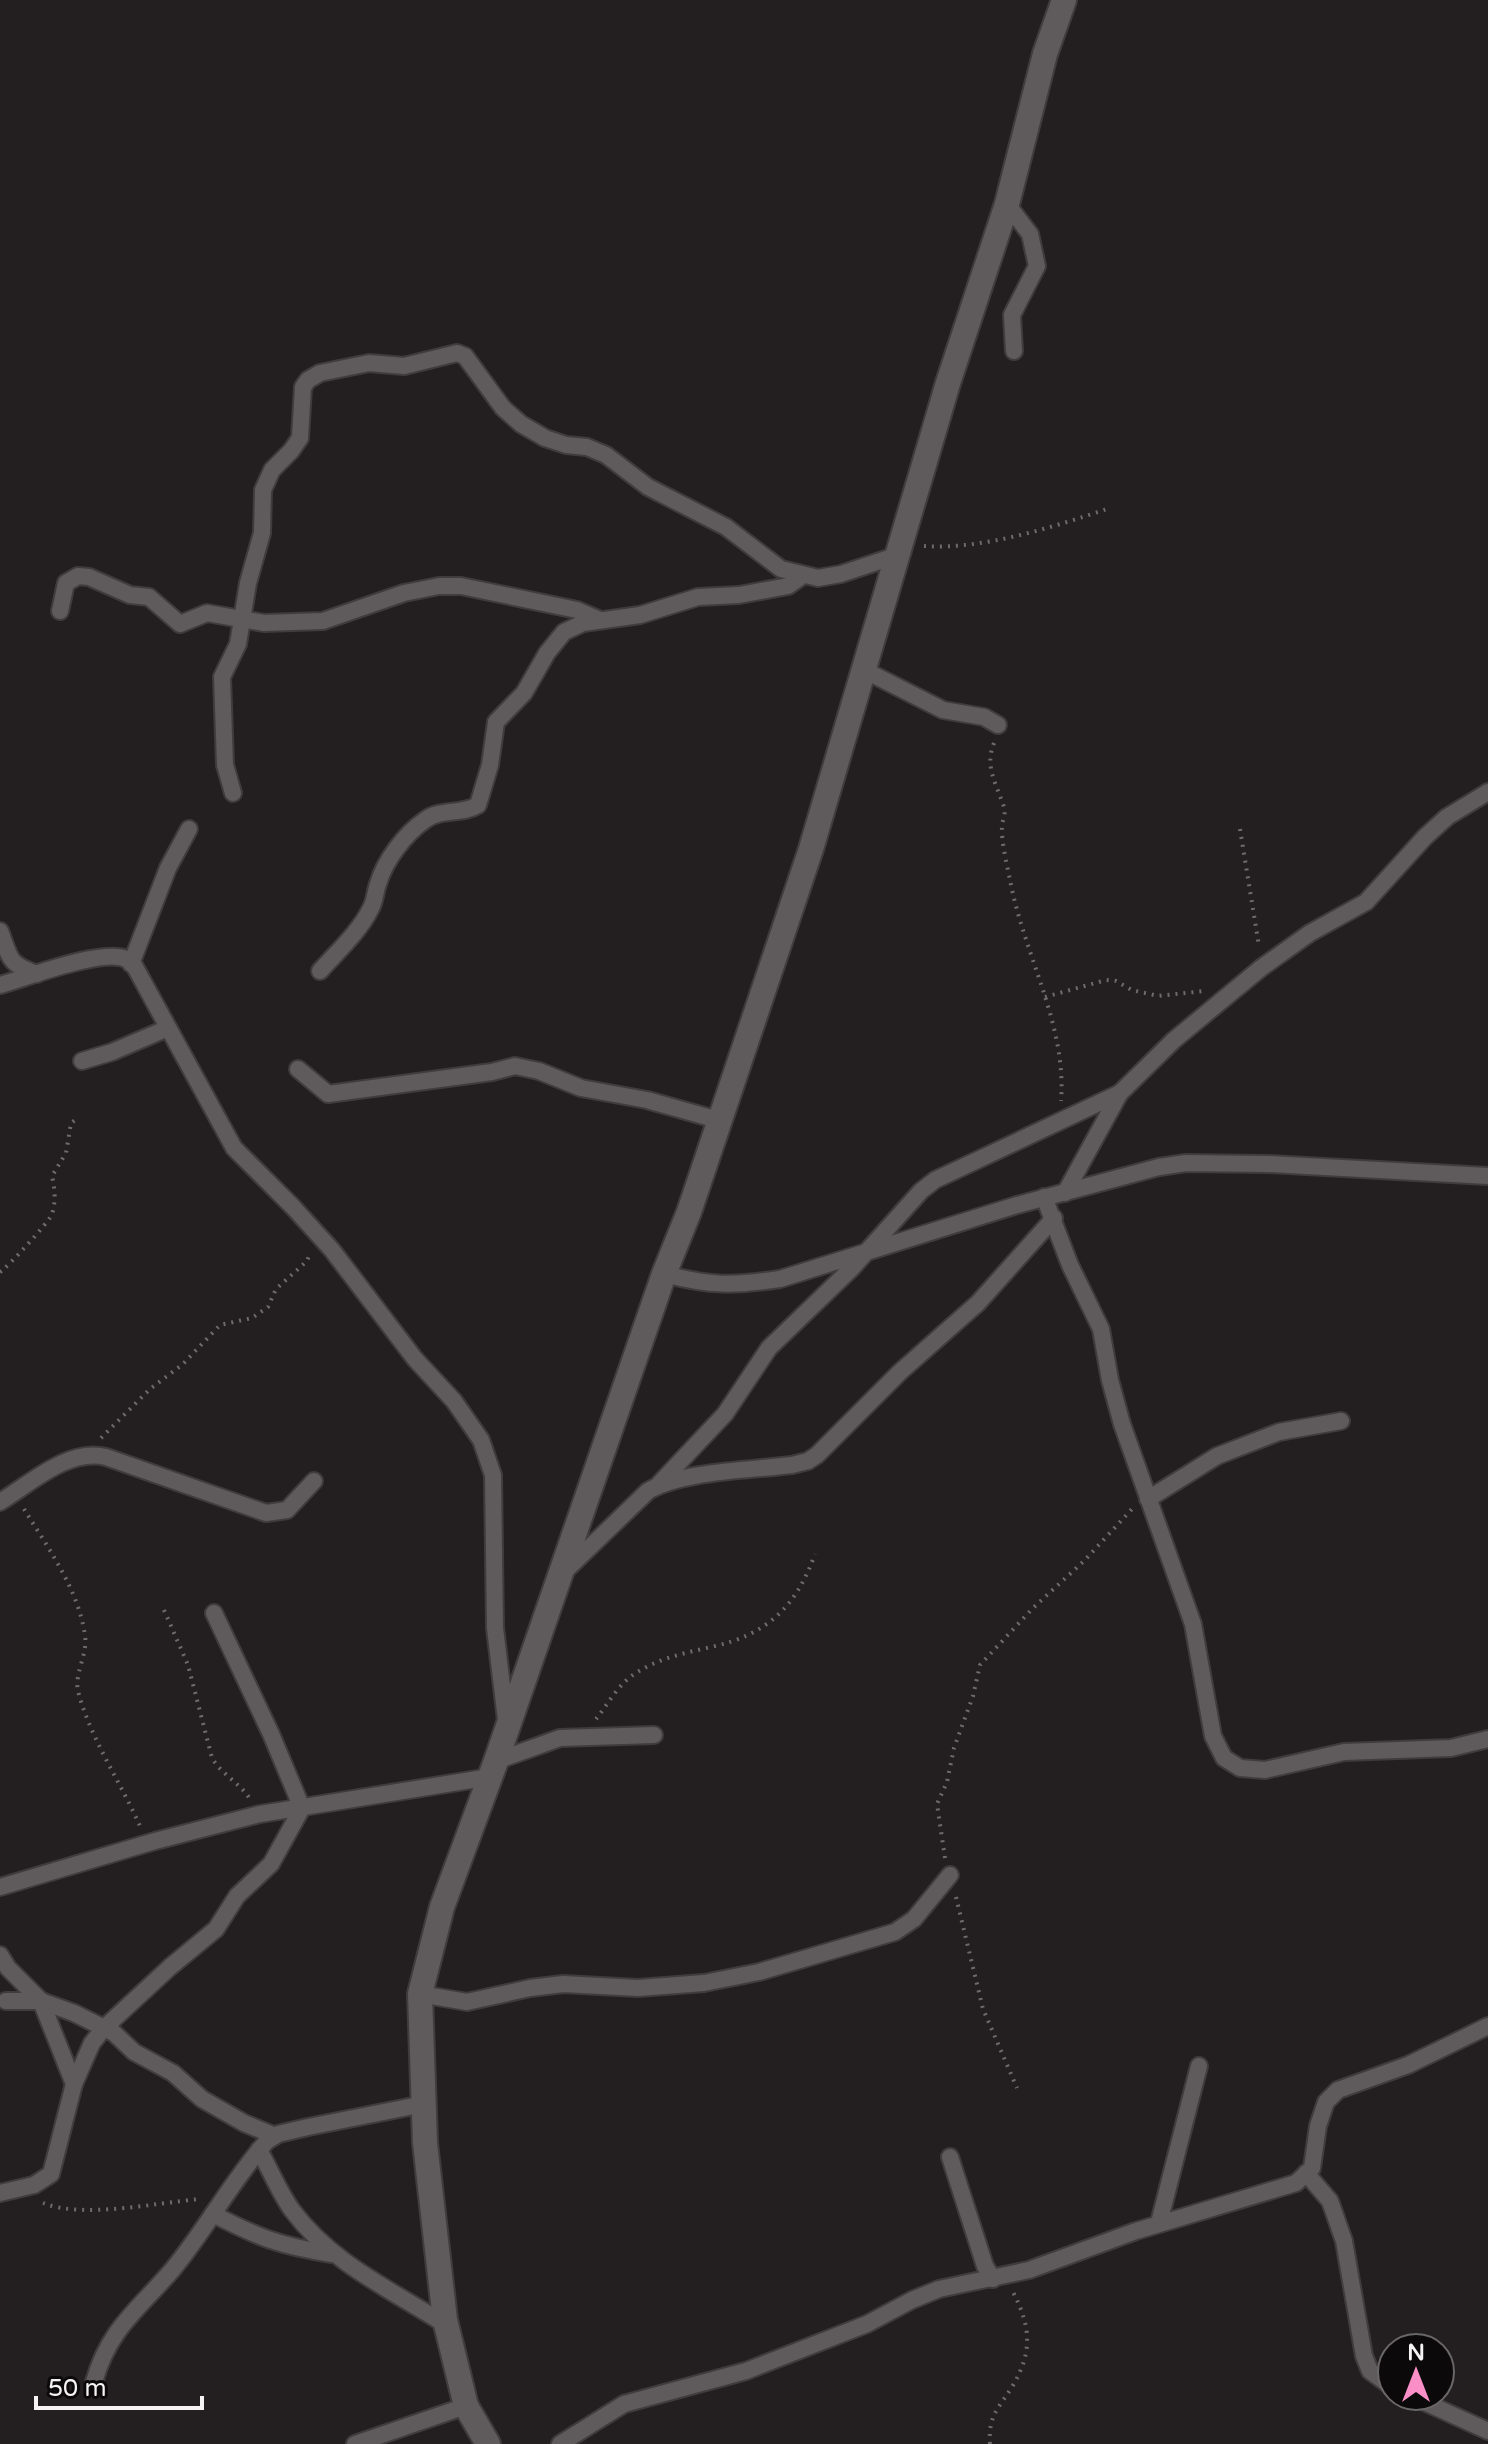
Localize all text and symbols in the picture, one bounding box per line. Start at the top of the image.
north arrow [1376,2332,1456,2412]
text: N [1407,2340,1425,2366]
scale bar [36,2360,202,2410]
text: 50 m [48,2374,106,2403]

